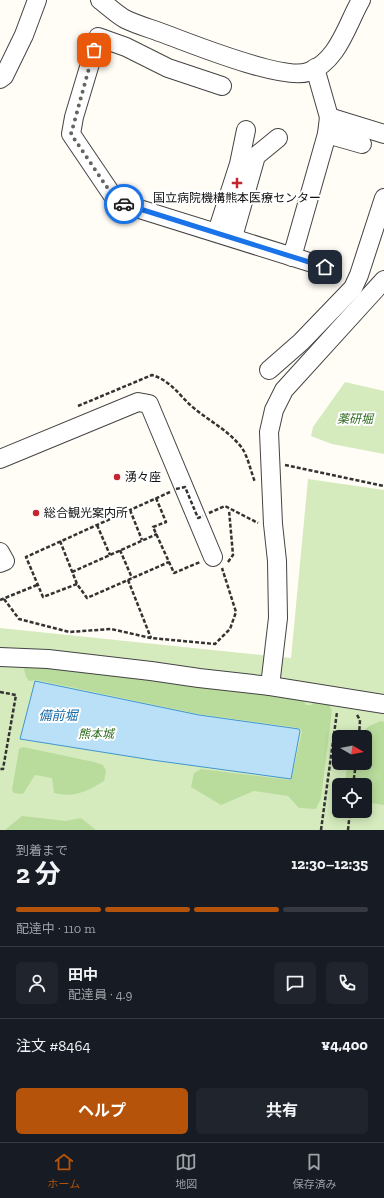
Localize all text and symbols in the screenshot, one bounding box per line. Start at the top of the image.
pin [77,33,111,67]
icon: bag [83,39,105,61]
marker: 国立病院機構熊本医療センター [231,177,243,189]
courier [104,184,144,224]
place label: 国立病院機構熊本医療センター [153,191,321,205]
icon: car [113,193,135,215]
pin [308,250,342,284]
icon: home [314,256,336,278]
park label: 薬研堀 [337,412,375,426]
place label: 湧々座 [125,470,161,484]
marker: 湧々座 [112,472,122,482]
place label: 総合観光案内所 [44,506,128,520]
marker: 総合観光案内所 [31,508,41,518]
water label: 備前堀 [38,708,79,723]
park label: 熊本城 [78,727,116,741]
north arrow [332,730,372,770]
map controls [332,730,372,818]
button: locate [332,778,372,818]
text: 到着まで [16,843,68,858]
text: 12:30–12:35 [291,855,368,873]
text: 2 分 [16,858,61,890]
text: 配達中 · 110 m [16,921,95,936]
button: person [16,962,58,1004]
button: chat [274,962,316,1004]
button: phone [326,962,368,1004]
text: 田中 [68,966,98,984]
text: 配達員 · 4.9 [68,987,132,1002]
text: ¥4,400 [321,1036,368,1054]
text: 注文 #8464 [16,1037,90,1055]
button: ヘルプ [16,1088,188,1134]
button: 共有 [196,1088,368,1134]
tab: ホーム [48,1151,80,1191]
tab: 地図 [175,1151,197,1191]
tab: 保存済み [292,1151,336,1191]

